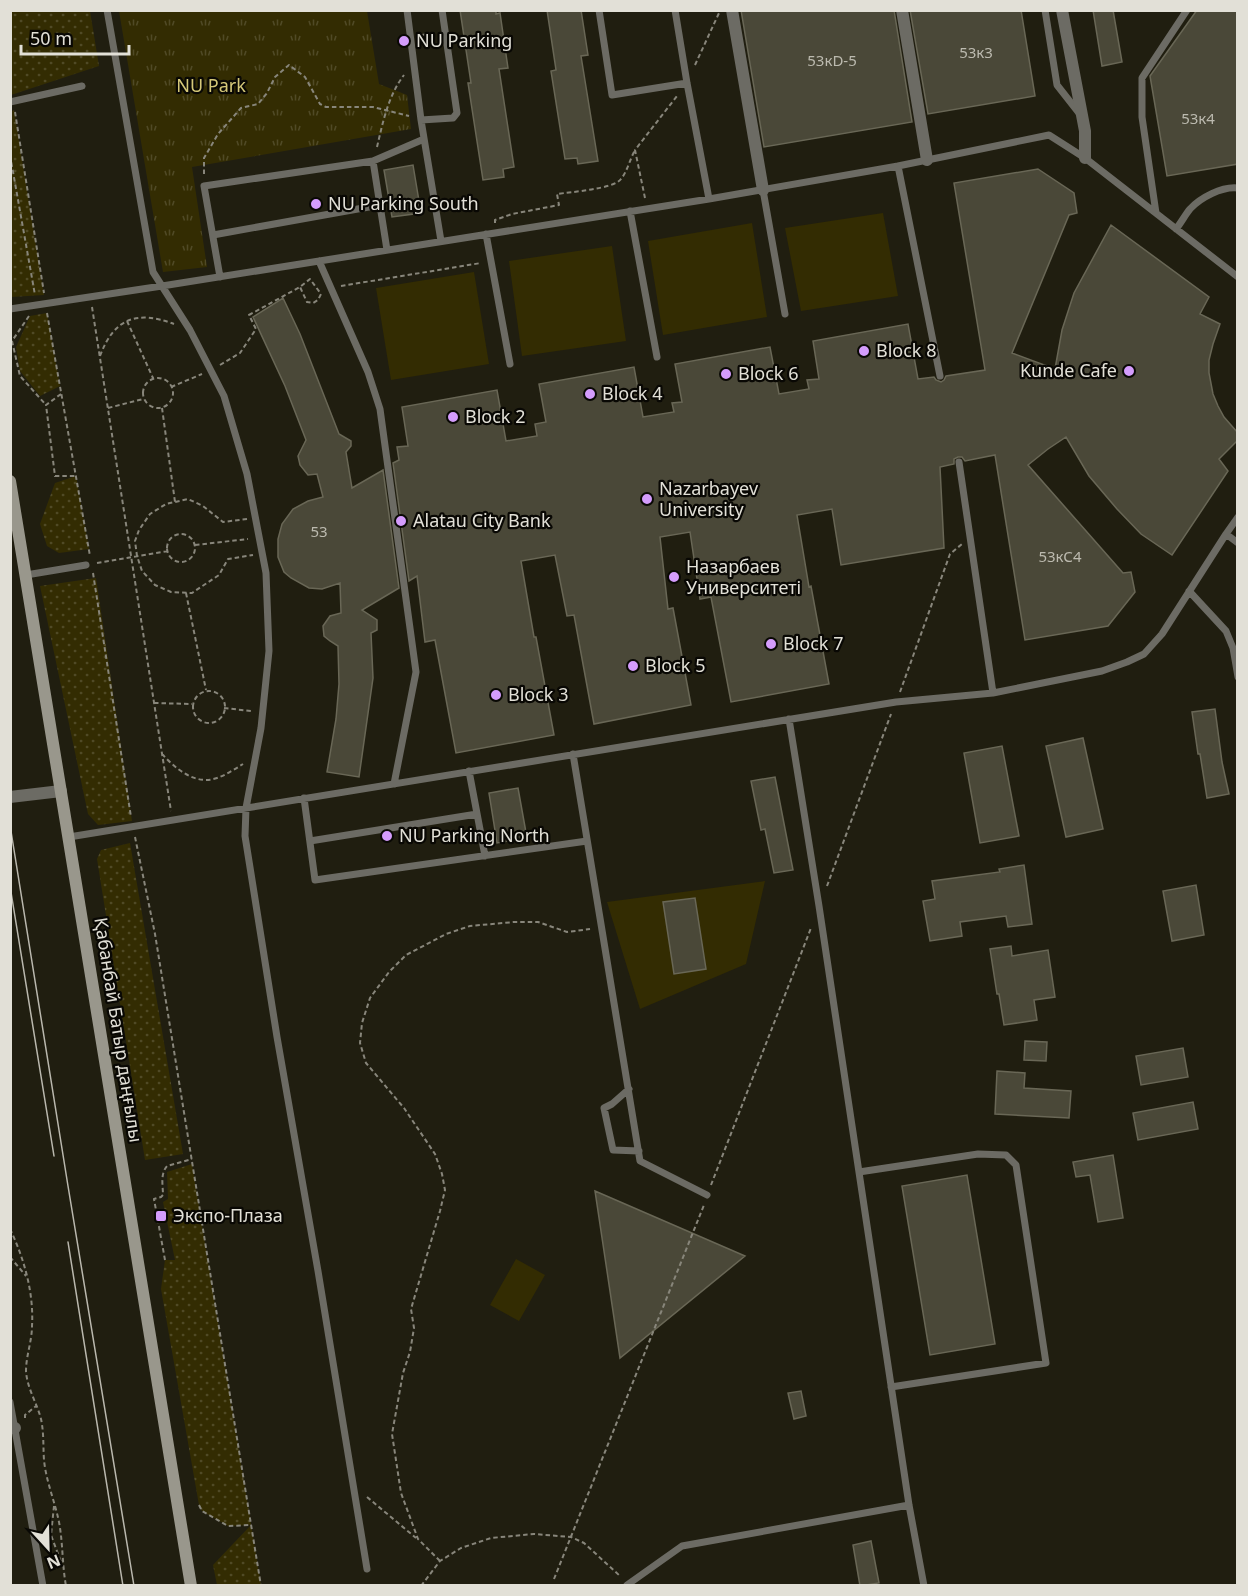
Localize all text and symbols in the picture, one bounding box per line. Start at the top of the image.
scale bar [21,18,129,56]
text: 50 m [30,26,72,50]
place label: NU Parking [416,28,512,52]
marker: NU Parking [397,34,411,48]
house number: 53к3 [959,42,993,62]
house number: 53кD-5 [807,50,857,70]
park label: NU Park [176,73,246,97]
house number: 53к4 [1181,108,1215,128]
place label: NU Parking South [328,191,479,215]
marker: NU Parking South [309,197,323,211]
place label: Block 8 [876,338,936,362]
marker: Block 8 [857,344,871,358]
place label: Kunde Cafe [1020,358,1117,382]
place label: Block 6 [738,361,798,385]
marker: Kunde Cafe [1122,364,1136,378]
marker: Block 6 [719,367,733,381]
place label: Block 4 [602,381,662,405]
marker: Block 4 [583,387,597,401]
place label: Block 2 [465,404,525,428]
marker: Block 2 [446,410,460,424]
place label: Nazarbayev University [659,476,759,521]
marker: Nazarbayev University [640,492,654,506]
place label: Alatau City Bank [413,508,551,532]
marker: Alatau City Bank [394,514,408,528]
house number: 53 [310,521,328,541]
house number: 53кС4 [1038,546,1082,566]
place label: Назарбаев Университеті [686,554,801,599]
marker: Назарбаев Университеті [667,570,681,584]
place label: Block 7 [783,631,843,655]
marker: Block 7 [764,637,778,651]
place label: Block 5 [645,653,705,677]
marker: Block 5 [626,659,640,673]
place label: Block 3 [508,682,568,706]
marker: Block 3 [489,688,503,702]
place label: NU Parking North [399,823,550,847]
marker: NU Parking North [380,829,394,843]
street label: Қабанбай Батыр даңғылы [89,916,149,1144]
place label: Экспо-Плаза [173,1203,283,1227]
marker: Экспо-Плаза [154,1209,168,1223]
north arrow [18,1518,78,1578]
text: N [43,1549,64,1575]

